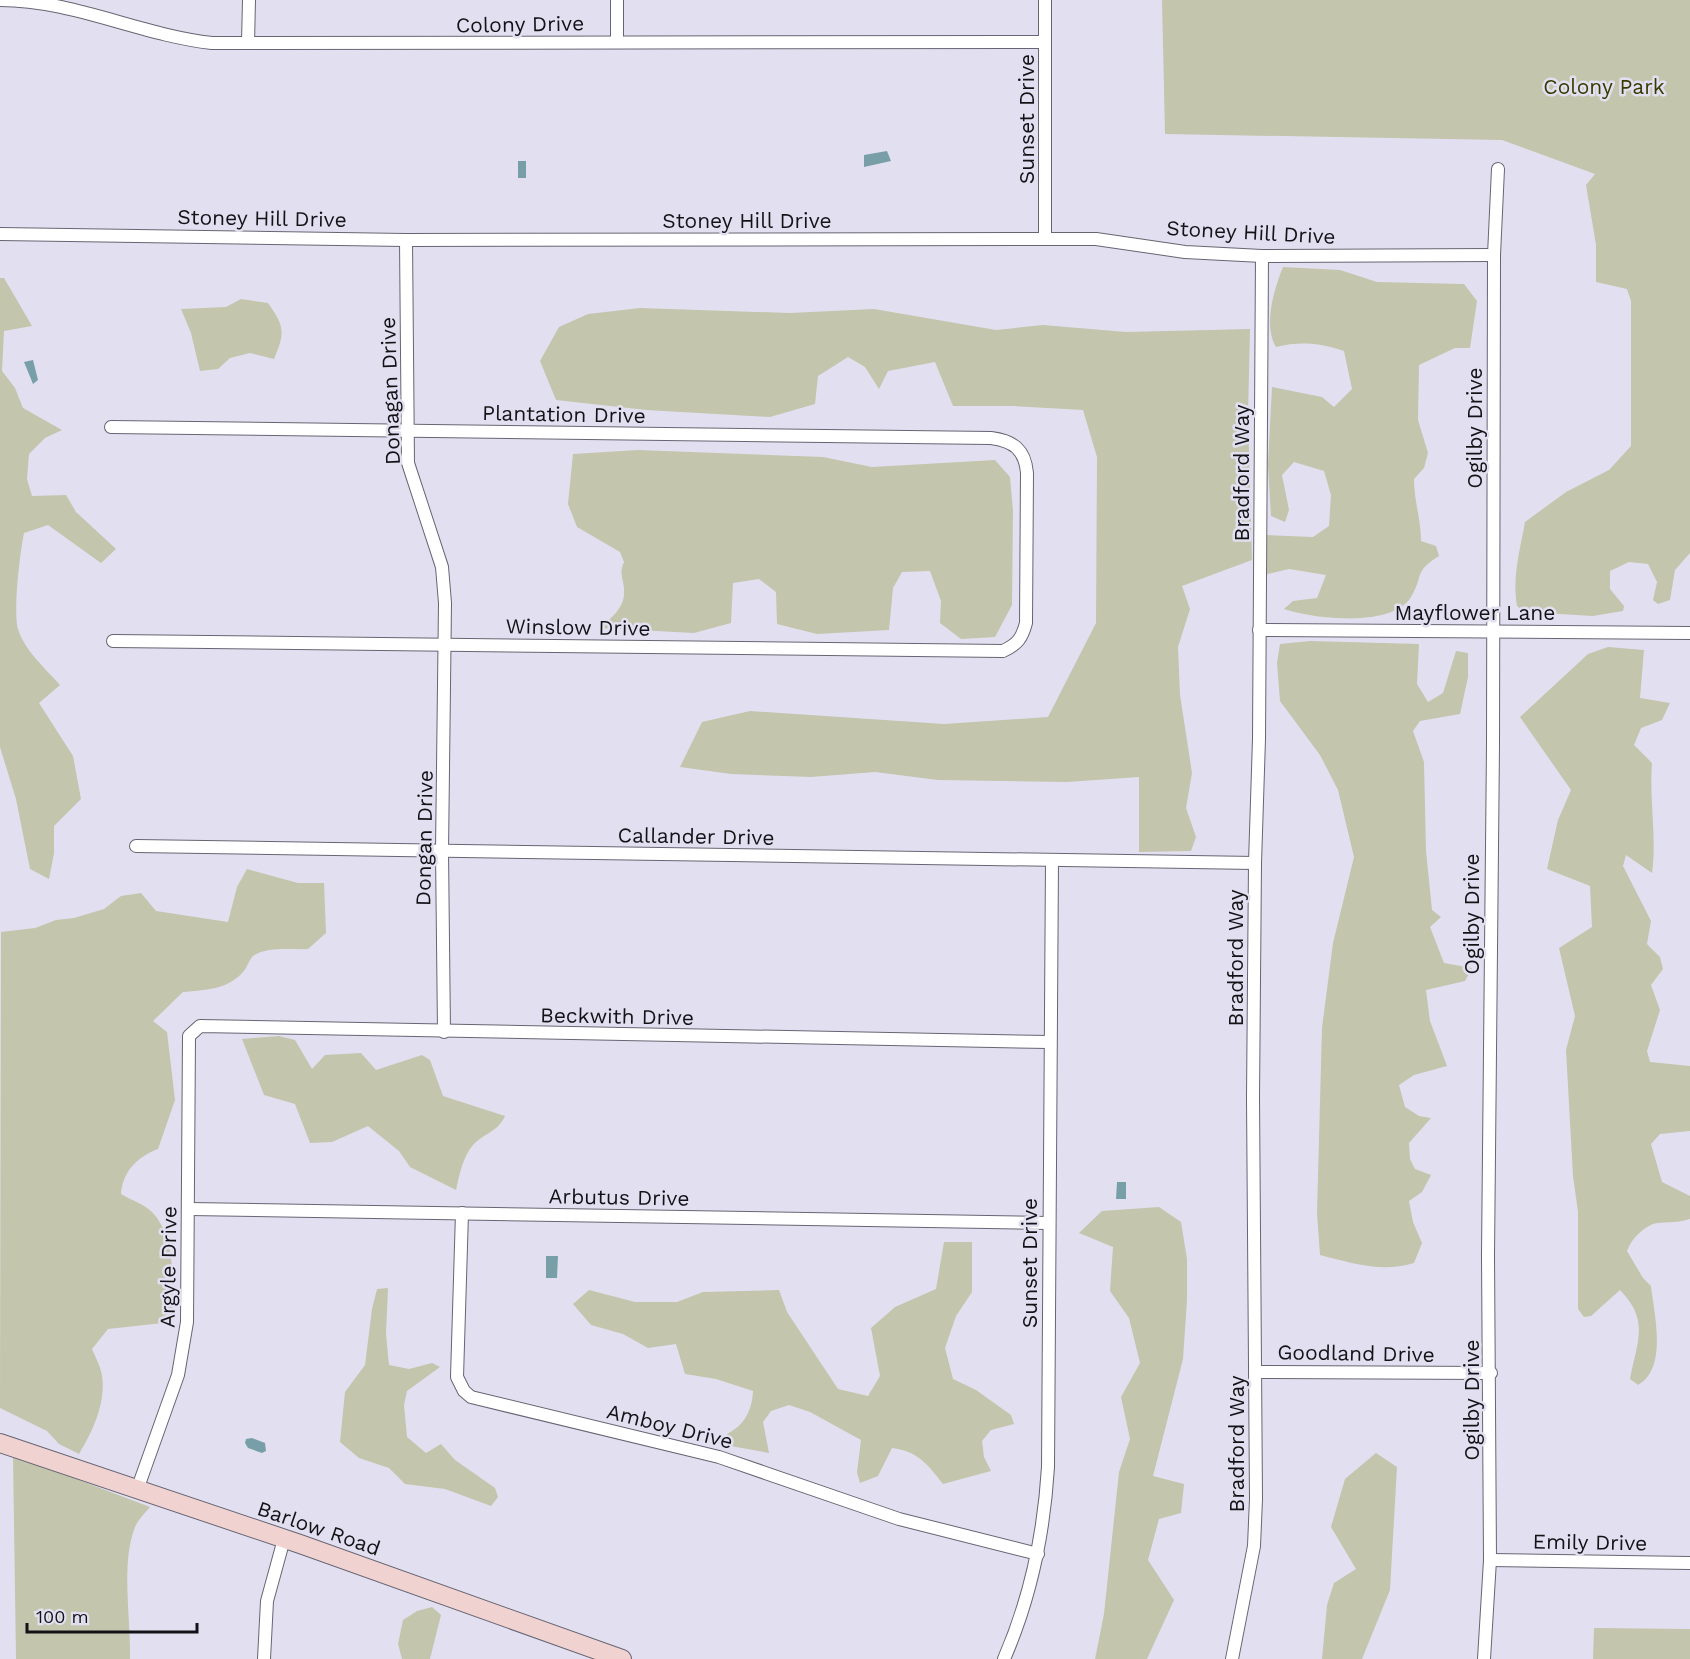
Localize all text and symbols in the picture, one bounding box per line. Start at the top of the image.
street label: Colony Drive [456,10,584,38]
street label: Sunset Drive [1014,54,1039,184]
park label: Colony Park [1543,74,1665,99]
street label: Stoney Hill Drive [177,204,347,232]
street label: Stoney Hill Drive [662,208,832,233]
street label: Stoney Hill Drive [1166,215,1336,249]
street label: Donagan Drive [375,317,405,465]
street label: Ogilby Drive [1462,367,1487,489]
street label: Plantation Drive [482,400,646,428]
street label: Bradford Way [1229,404,1254,542]
street label: Mayflower Lane [1394,600,1556,625]
street label: Winslow Drive [505,613,651,641]
street label: Dongan Drive [410,770,438,906]
street label: Callander Drive [617,822,775,850]
street label: Ogilby Drive [1459,853,1484,975]
street label: Bradford Way [1223,889,1248,1027]
street label: Beckwith Drive [540,1002,694,1030]
street label: Arbutus Drive [548,1183,690,1211]
street label: Sunset Drive [1017,1198,1042,1328]
street label: Argyle Drive [154,1206,182,1328]
street label: Goodland Drive [1277,1339,1435,1367]
street label: Ogilby Drive [1459,1339,1484,1461]
street label: Bradford Way [1224,1375,1249,1513]
street label: Amboy Drive [604,1398,736,1454]
street label: Barlow Road [254,1495,384,1561]
street label: Emily Drive [1532,1529,1648,1555]
scale bar [27,1596,196,1634]
text: 100 m [36,1606,89,1627]

